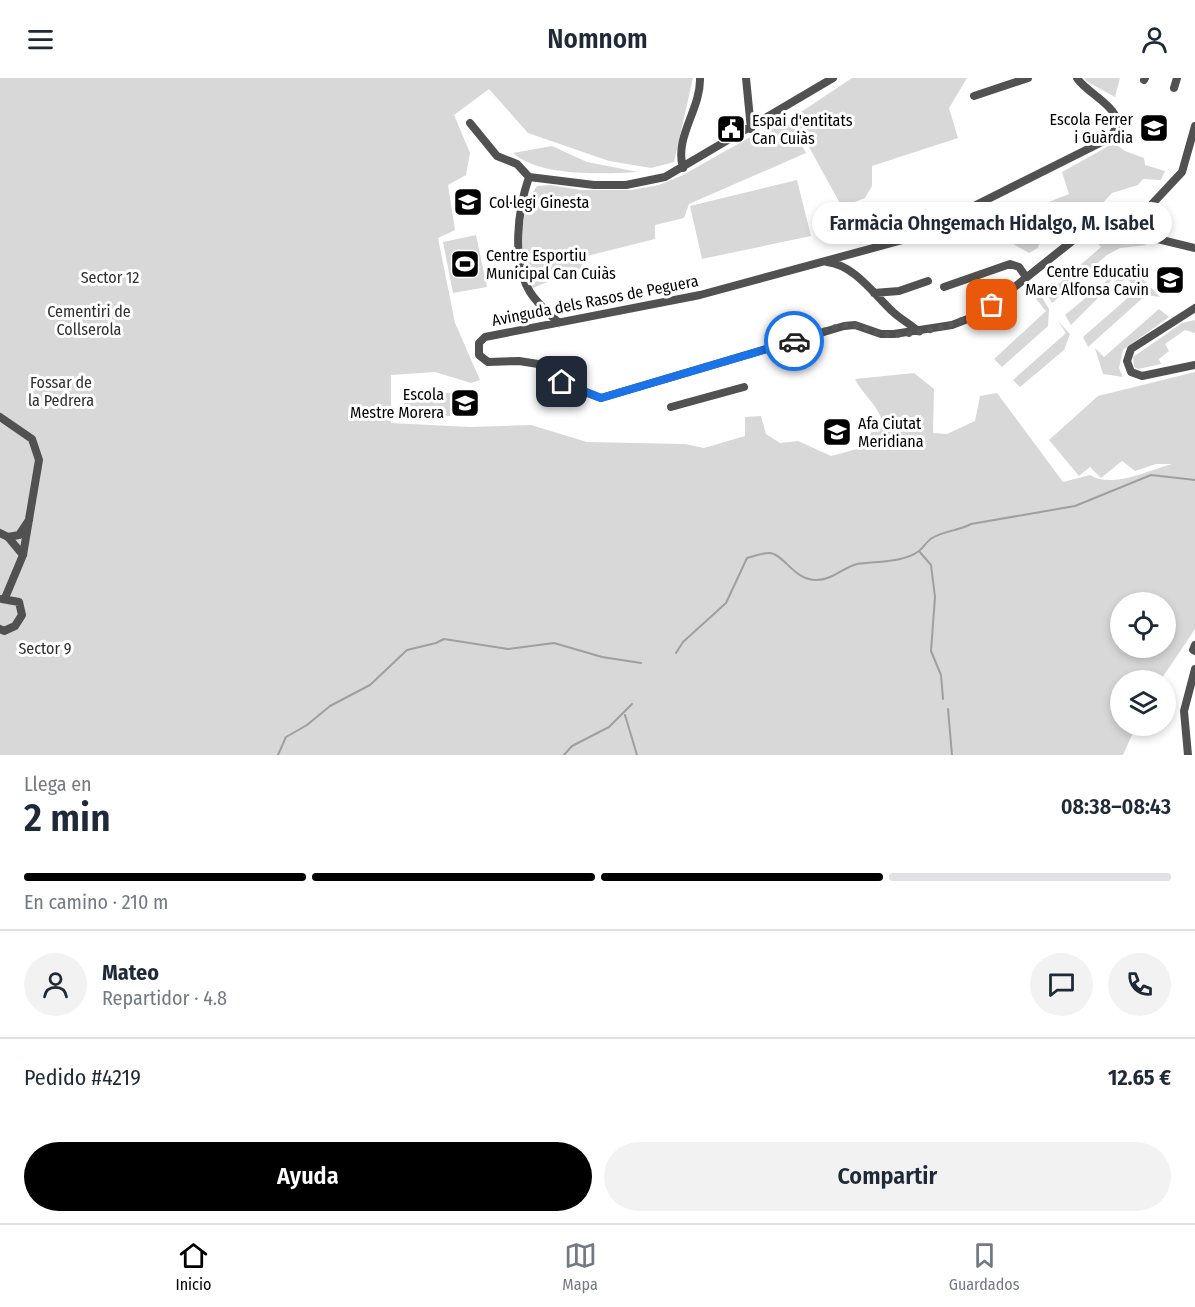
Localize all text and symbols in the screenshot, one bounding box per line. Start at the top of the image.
icon: menu [24,23,57,56]
text: Nomnom [547,23,648,55]
icon: person [1138,23,1171,56]
place label: Escola Ferrer i Guàrdia [1049,110,1133,147]
place label: Espai d'entitats Can Cuiàs [752,111,853,148]
school or university icon: Escola Ferrer i Guàrdia [1138,112,1170,144]
public building icon: Espai d'entitats Can Cuiàs [715,113,747,145]
school or university icon: Col·legi Ginesta [452,186,484,218]
place label: Col·legi Ginesta [489,193,590,212]
callout: Farmàcia Ohngemach Hidalgo, M. Isabel [812,203,1172,245]
text: Farmàcia Ohngemach Hidalgo, M. Isabel [829,211,1155,235]
place label: Centre Esportiu Municipal Can Cuiàs [486,246,616,283]
sports icon: Centre Esportiu Municipal Can Cuiàs [449,248,481,280]
place label: Centre Educatiu Mare Alfonsa Cavin [1025,262,1149,299]
school or university icon: Centre Educatiu Mare Alfonsa Cavin [1154,264,1186,296]
park label: Sector 12 [81,268,139,287]
street label: Avinguda dels Rasos de Peguera [490,271,700,330]
pin [966,279,1017,330]
icon: bag [975,288,1008,321]
park label: Cementiri de Collserola [47,302,131,339]
courier [764,311,824,371]
icon: car [778,325,811,358]
pin [536,356,587,407]
icon: home [545,365,578,398]
park label: Fossar de la Pedrera [28,373,94,410]
place label: Escola Mestre Morera [350,385,444,422]
school or university icon: Escola Mestre Morera [449,387,481,419]
place label: Afa Ciutat Meridiana [858,414,924,451]
school or university icon: Afa Ciutat Meridiana [821,416,853,448]
map controls [1110,592,1176,736]
button: locate [1110,592,1176,658]
park label: Sector 9 [18,639,72,658]
button: layers [1110,670,1176,736]
text: Llega en [24,772,92,796]
text: 08:38–08:43 [1061,793,1171,820]
text: 2 min [24,795,111,841]
text: En camino · 210 m [24,890,168,914]
button: person [24,953,87,1016]
button: chat [1030,953,1093,1016]
button: phone [1108,953,1171,1016]
text: Mateo [102,959,159,986]
text: Repartidor · 4.8 [102,986,227,1010]
text: Pedido #4219 [24,1064,141,1091]
text: 12.65 € [1108,1064,1171,1091]
button: Ayuda [24,1142,592,1211]
button: Compartir [604,1142,1171,1211]
tab: Inicio [175,1239,211,1294]
tab: Mapa [562,1239,598,1294]
tab: Guardados [949,1239,1020,1294]

